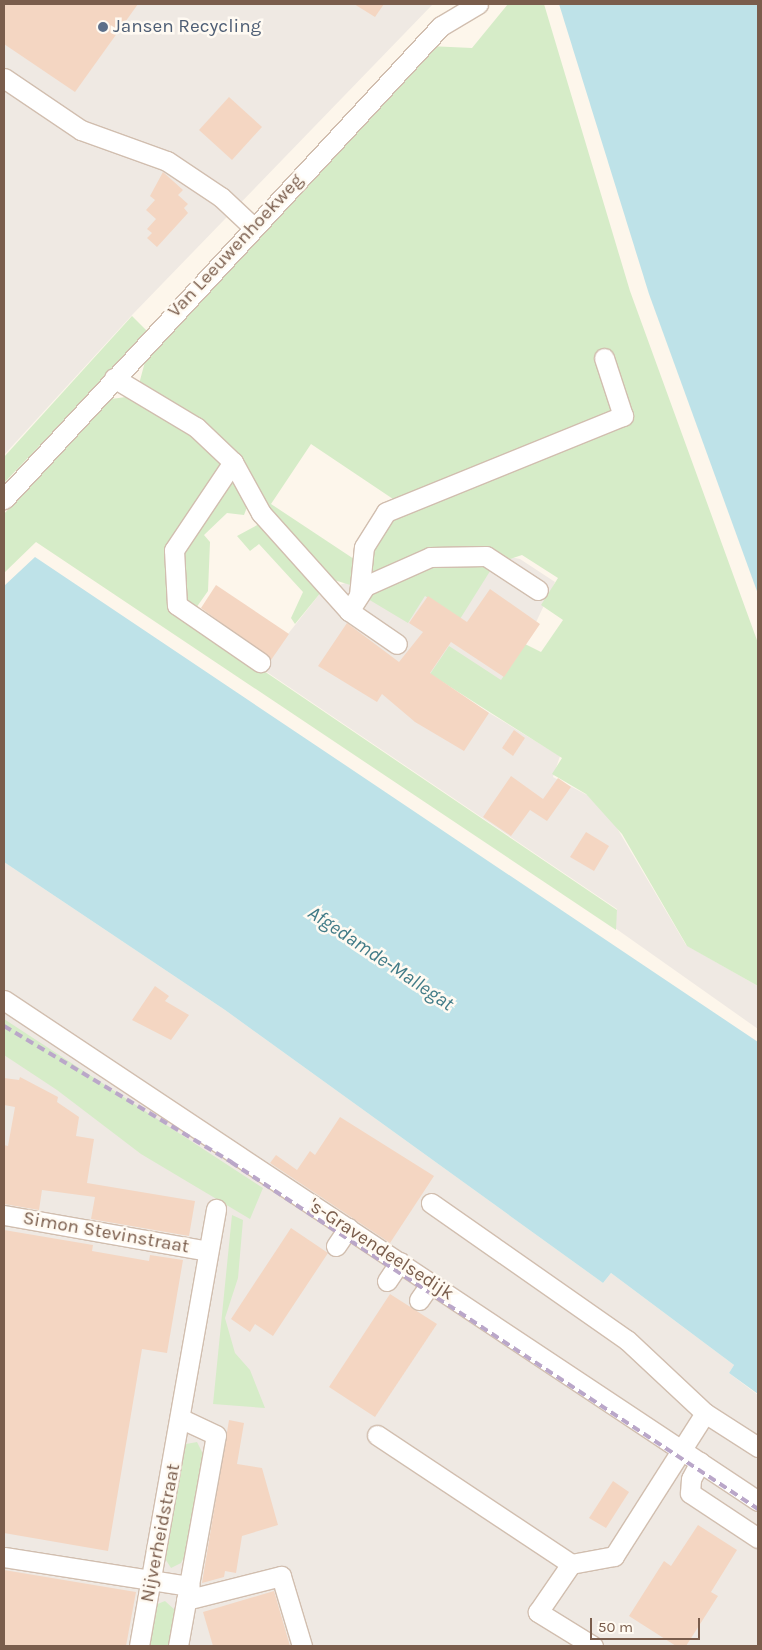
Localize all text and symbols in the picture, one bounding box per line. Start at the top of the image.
place label: Jansen Recycling [113,16,261,38]
marker: Jansen Recycling [97,21,109,33]
street label: Van Leeuwenhoekweg [164,169,308,323]
water label: Afgedamde-Mallegat [303,900,459,1016]
street label: 's-Gravendeelsedijk [304,1194,458,1306]
street label: Simon Stevinstraat [21,1207,191,1259]
street label: Nijverheidstraat [136,1462,186,1604]
scale bar [592,1608,702,1640]
text: 50 m [598,1618,633,1636]

